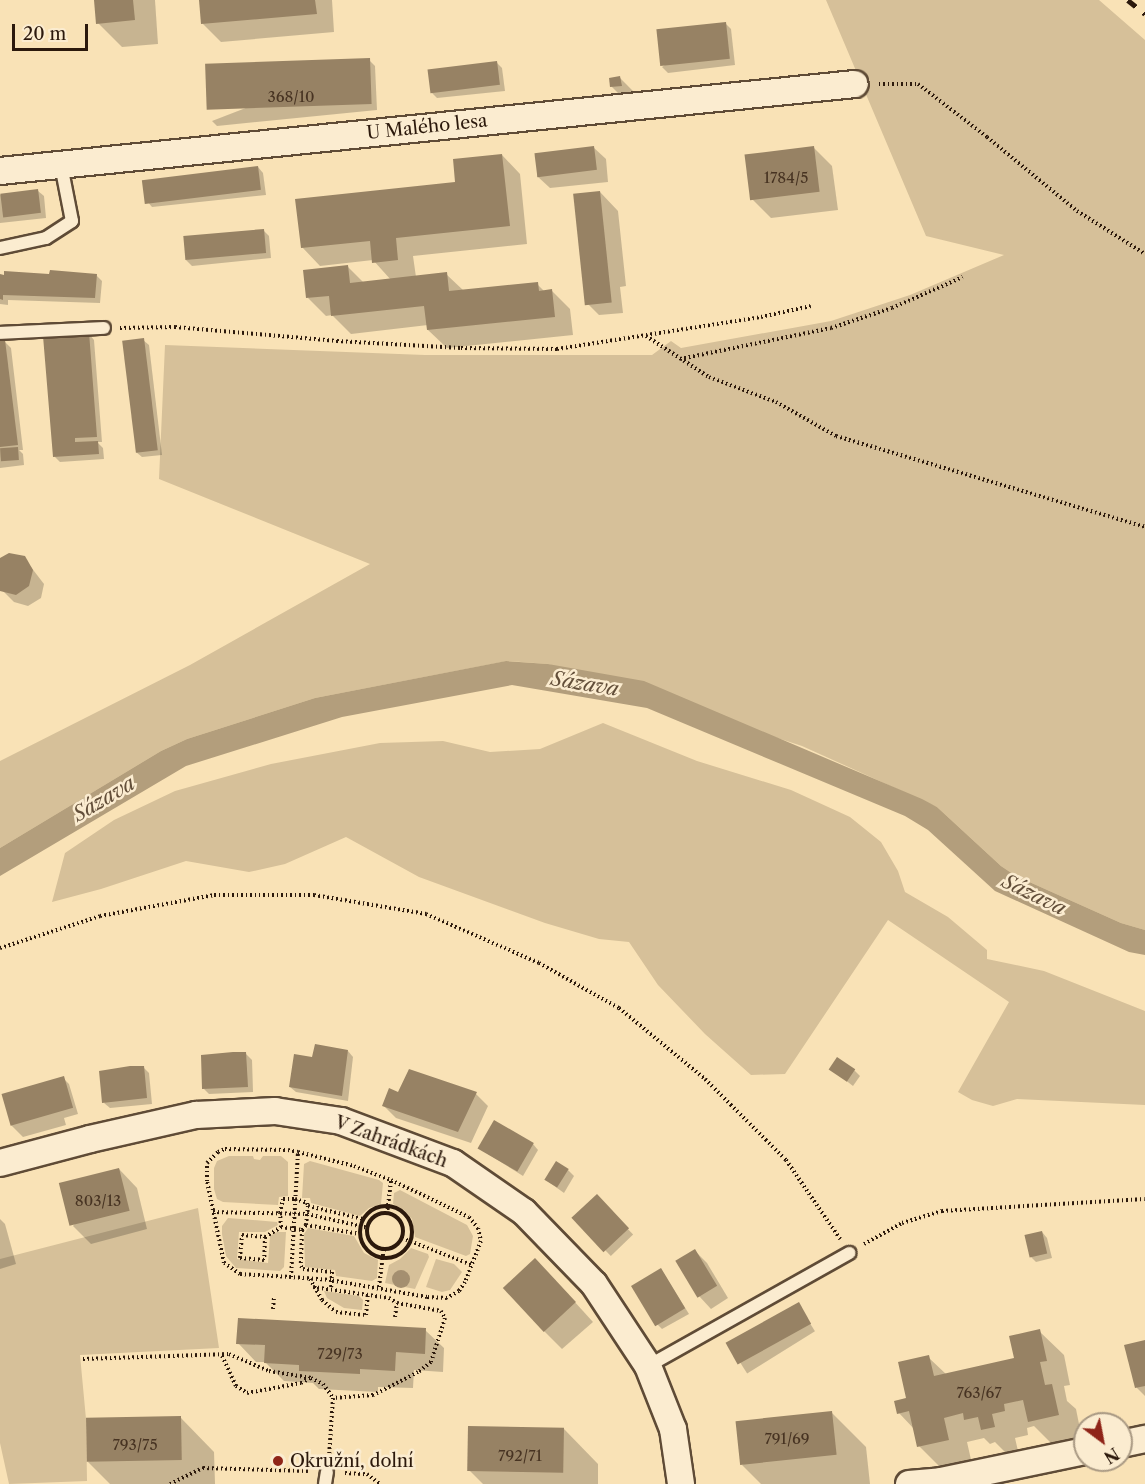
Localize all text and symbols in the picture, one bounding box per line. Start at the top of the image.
scale bar [15,12,92,50]
text: 20 m [23,23,66,45]
house number: 368/10 [267,88,315,106]
street label: U Malého lesa [365,110,489,144]
house number: 1784/5 [764,169,808,187]
water label: Sázava [549,667,621,701]
water label: Sázava [69,771,139,827]
water label: Sázava [998,869,1070,921]
street label: V Zahrádkách [331,1112,451,1172]
house number: 803/13 [75,1192,121,1210]
house number: 729/73 [317,1345,363,1363]
house number: 763/67 [956,1384,1002,1402]
north arrow [1073,1412,1133,1472]
house number: 791/69 [764,1430,810,1448]
house number: 793/75 [112,1436,158,1454]
text: N [1100,1443,1123,1468]
house number: 792/71 [498,1447,542,1465]
place label: Okružní, dolní [290,1450,414,1472]
marker: Okružní, dolní [271,1454,285,1468]

